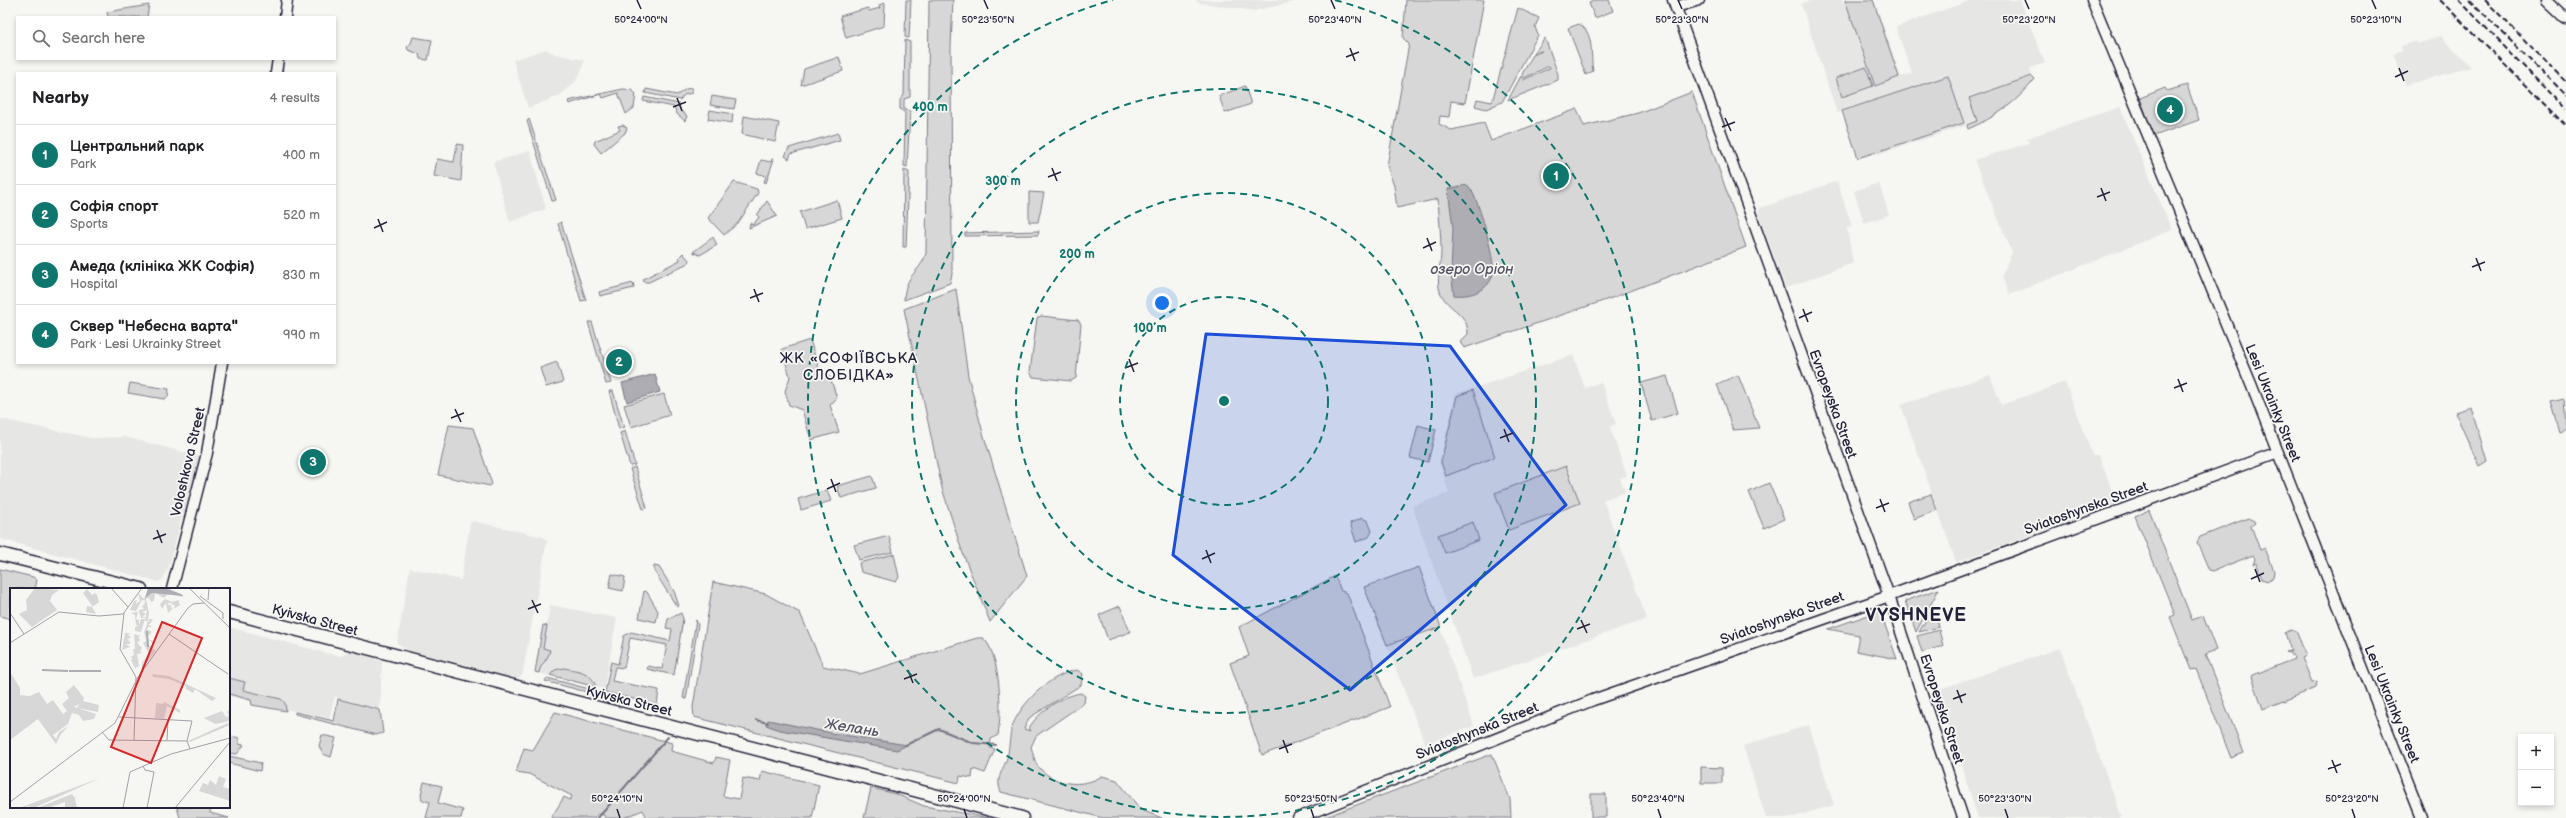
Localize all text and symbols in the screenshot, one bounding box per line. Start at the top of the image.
text: 50°24'00"N [614,14,668,26]
text: 50°23'50"N [961,14,1015,26]
text: 50°23'40"N [1308,14,1362,26]
text: 50°23'30"N [1655,14,1709,26]
text: 50°23'20"N [2002,14,2056,26]
text: 50°23'10"N [2350,14,2402,26]
search box [16,16,336,60]
icon: search [30,27,52,49]
text: Search here [62,29,145,48]
text: Nearby [32,88,89,108]
text: 4 results [270,90,320,106]
pin: 4 [2157,95,2183,125]
text: 400 m [912,100,948,115]
text: Центральний парк [70,137,204,156]
text: 1 [42,147,48,163]
text: 400 m [283,147,320,163]
text: Park [70,156,96,172]
pin: 1 [1543,161,1569,191]
text: 300 m [985,174,1021,189]
text: Софія спорт [70,197,158,216]
text: 2 [41,207,49,223]
text: 520 m [283,207,320,223]
text: Sports [70,216,108,232]
text: 200 m [1059,247,1095,262]
text: Амеда (клініка ЖК Софія) [70,257,255,276]
water label: озеро Оріон [1430,260,1514,279]
text: 3 [41,267,49,283]
text: 830 m [283,267,320,283]
text: Hospital [70,276,118,292]
your location [1152,293,1172,313]
text: Сквер "Небесна варта" [70,317,238,336]
text: 100 m [1133,321,1167,336]
text: 4 [41,327,49,343]
text: 990 m [283,327,320,343]
text: Park · Lesi Ukrainky Street [70,336,221,352]
street label: Lesi Ukrainky Street [2242,342,2305,465]
pin: 2 [606,347,632,377]
street label: Evropeyska Street [1805,347,1861,461]
district label: ЖК «СОФІЇВСЬКА СЛОБІДКА» [780,349,918,385]
centre of rings [1217,394,1231,408]
street label: Voloshkova Street [167,405,209,519]
pin: 3 [300,447,326,477]
street label: Sviatoshynska Street [2022,477,2151,538]
street label: Sviatoshynska Street [1718,587,1847,648]
inset map [10,588,230,808]
street label: Kyivska Street [270,600,360,640]
district label: VYSHNEVE [1865,605,1967,626]
street label: Lesi Ukrainky Street [2361,643,2424,766]
street label: Evropeyska Street [1916,652,1968,767]
street label: Kyivska Street [584,682,674,720]
street label: Sviatoshynska Street [1413,698,1541,763]
water label: Желань [822,714,881,742]
map controls [2518,734,2554,806]
button: + [2518,734,2554,770]
button: − [2518,770,2554,806]
text: 50°24'10"N [591,793,643,805]
text: 50°24'00"N [937,793,991,805]
text: 50°23'50"N [1284,793,1338,805]
text: 50°23'40"N [1631,793,1685,805]
text: 50°23'30"N [1978,793,2032,805]
text: 50°23'20"N [2325,793,2379,805]

